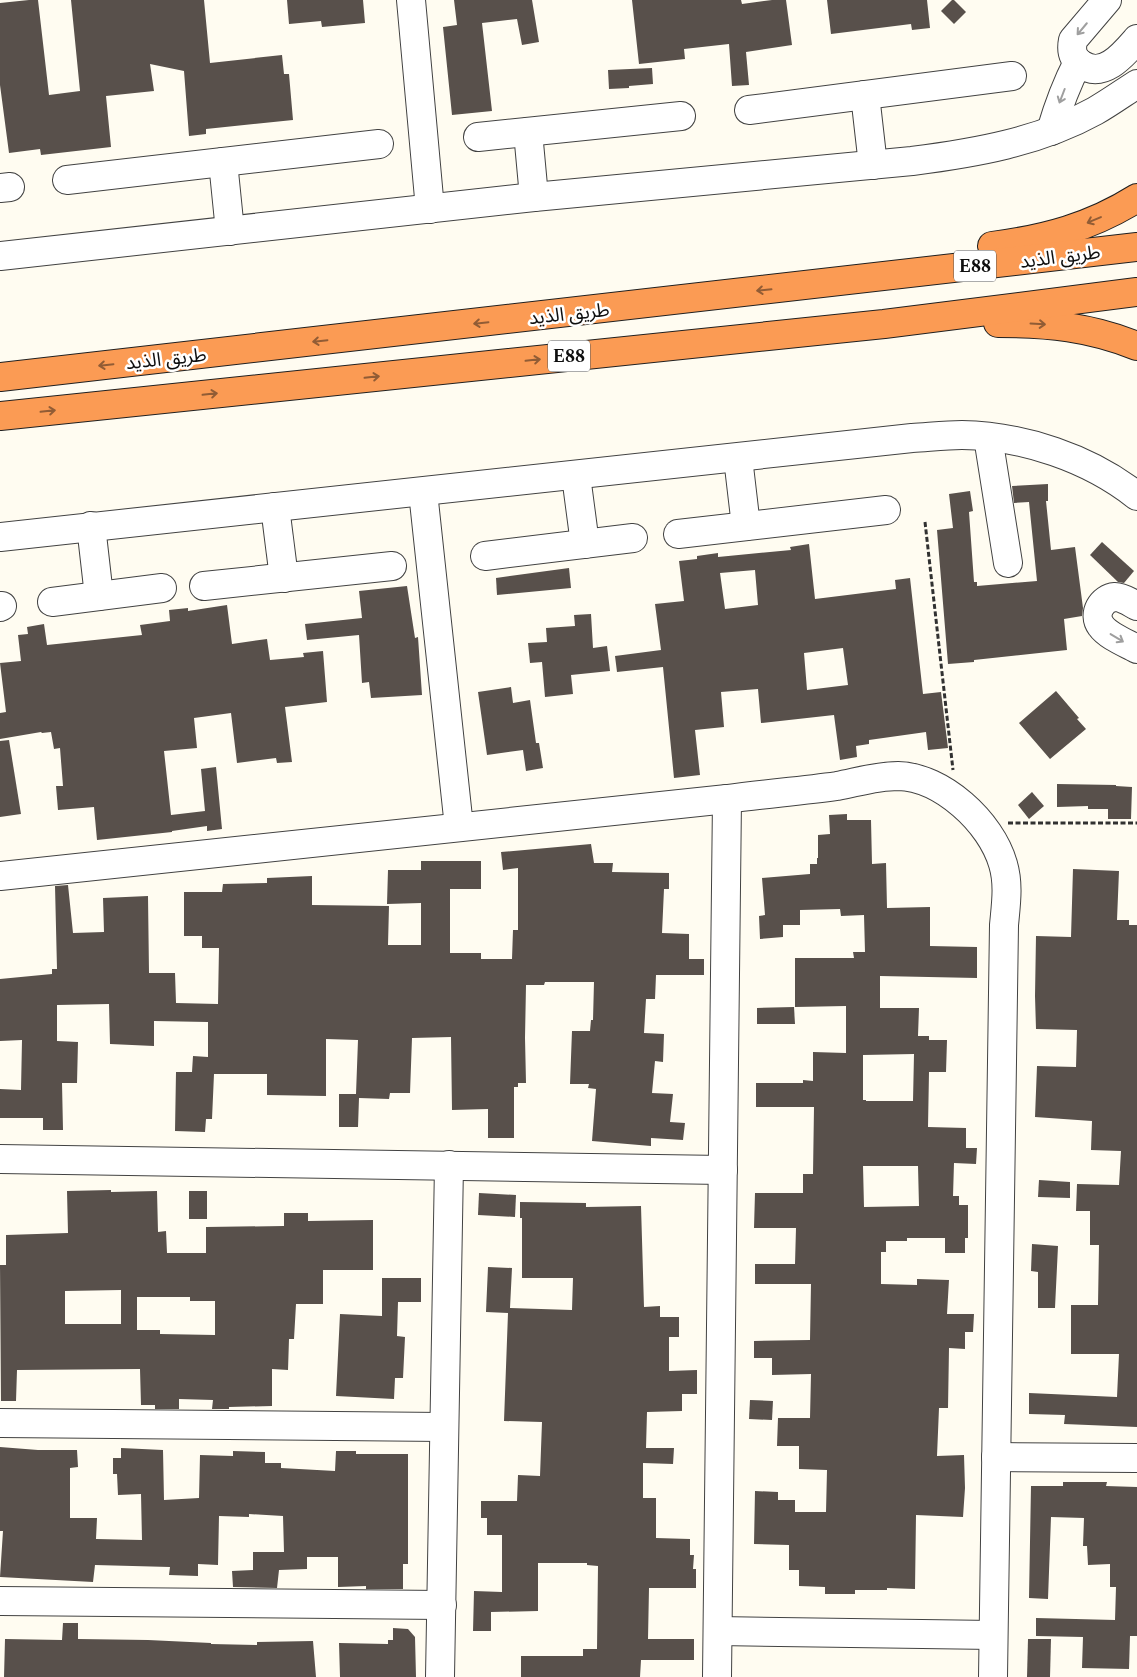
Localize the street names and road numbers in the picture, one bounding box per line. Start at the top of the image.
street label: طريق الذيد [1018,238,1102,277]
road number: E88 [954,250,996,282]
street label: طريق الذيد [527,296,611,333]
street label: طريق الذيد [124,341,208,378]
road number: E88 [548,341,590,372]

